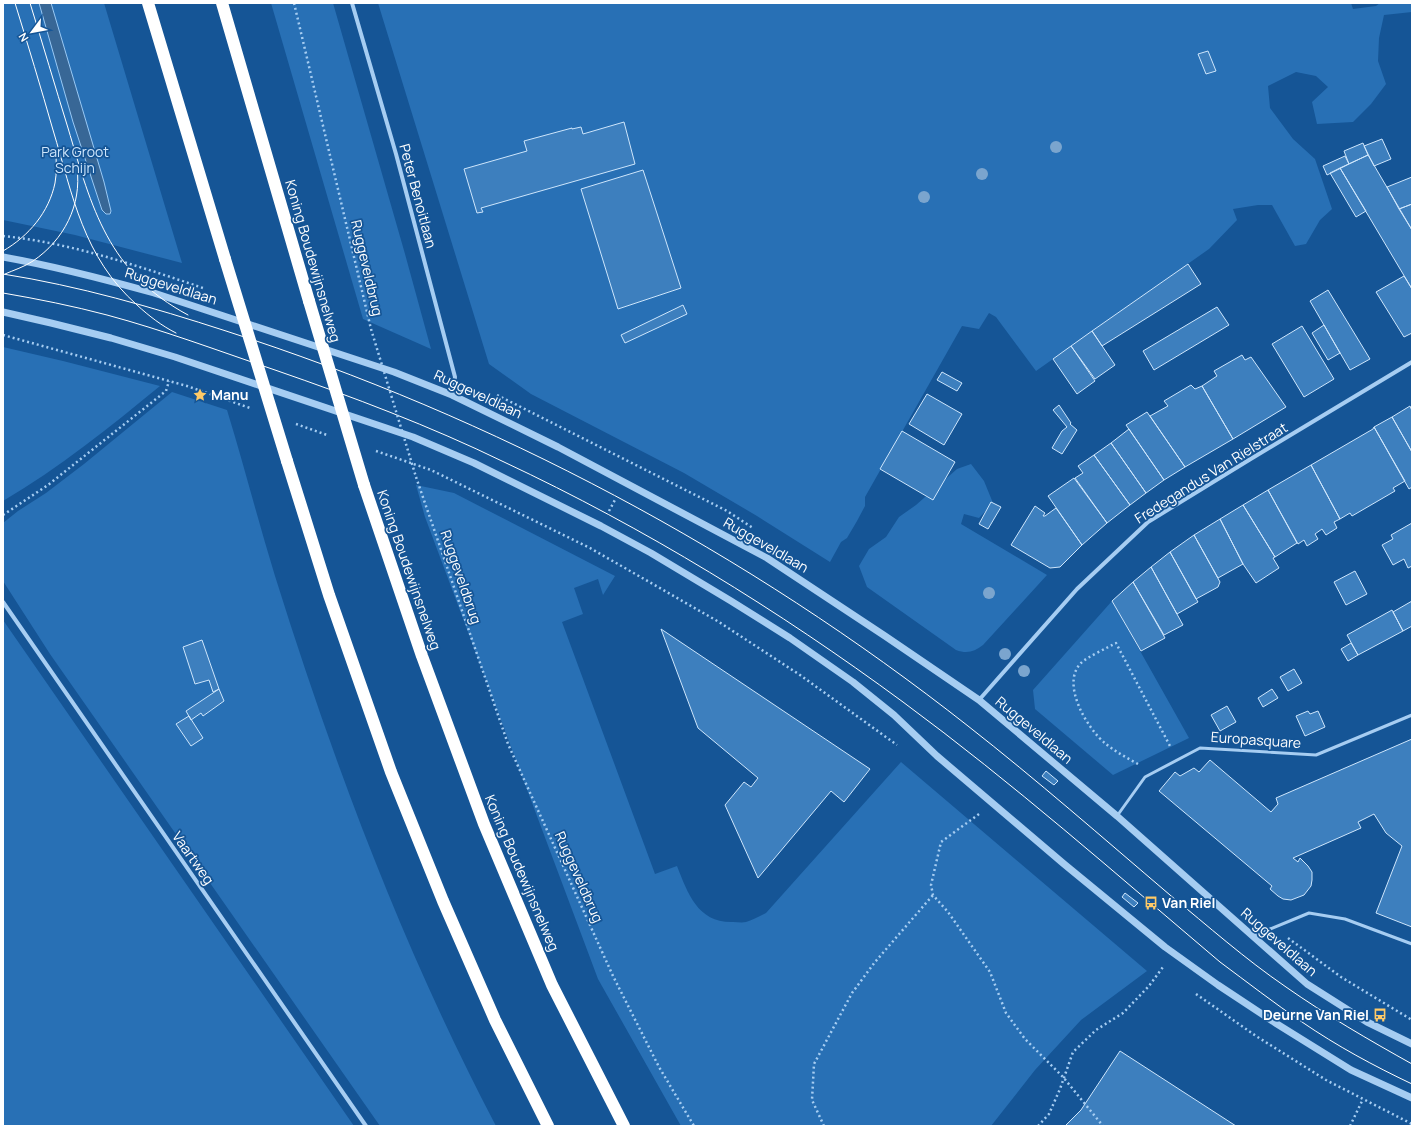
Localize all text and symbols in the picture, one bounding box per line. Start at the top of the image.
north arrow [12,12,52,52]
text: N [15,30,32,45]
park label: Park Groot Schijn [41,142,109,177]
street label: Peter Benoitlaan [395,142,442,250]
street label: Koning Boudewijnsnelweg [281,177,346,344]
street label: Ruggeveldbrug [347,218,388,318]
street label: Ruggeveldlaan [123,262,220,309]
street label: Ruggeveldlaan [431,365,525,422]
place label: Manu [211,385,249,404]
place icon: Manu [192,387,208,403]
street label: Fredegandus Van Rielstraat [1131,417,1291,527]
street label: Koning Boudewijnsnelweg [373,487,446,652]
street label: Ruggeveldlaan [720,513,812,577]
street label: Ruggeveldbrug [437,527,486,626]
street label: Ruggeveldlaan [992,692,1077,768]
street label: Europasquare [1210,727,1302,752]
street label: Koning Boudewijnsnelweg [481,792,564,954]
street label: Vaartweg [168,827,219,888]
street label: Ruggeveldbrug [551,828,608,925]
place label: Van Riel [1162,893,1215,912]
bus stop icon: Van Riel [1143,895,1159,911]
street label: Ruggeveldlaan [1237,903,1322,980]
place label: Deurne Van Riel [1263,1005,1369,1024]
bus stop icon: Deurne Van Riel [1372,1007,1388,1023]

